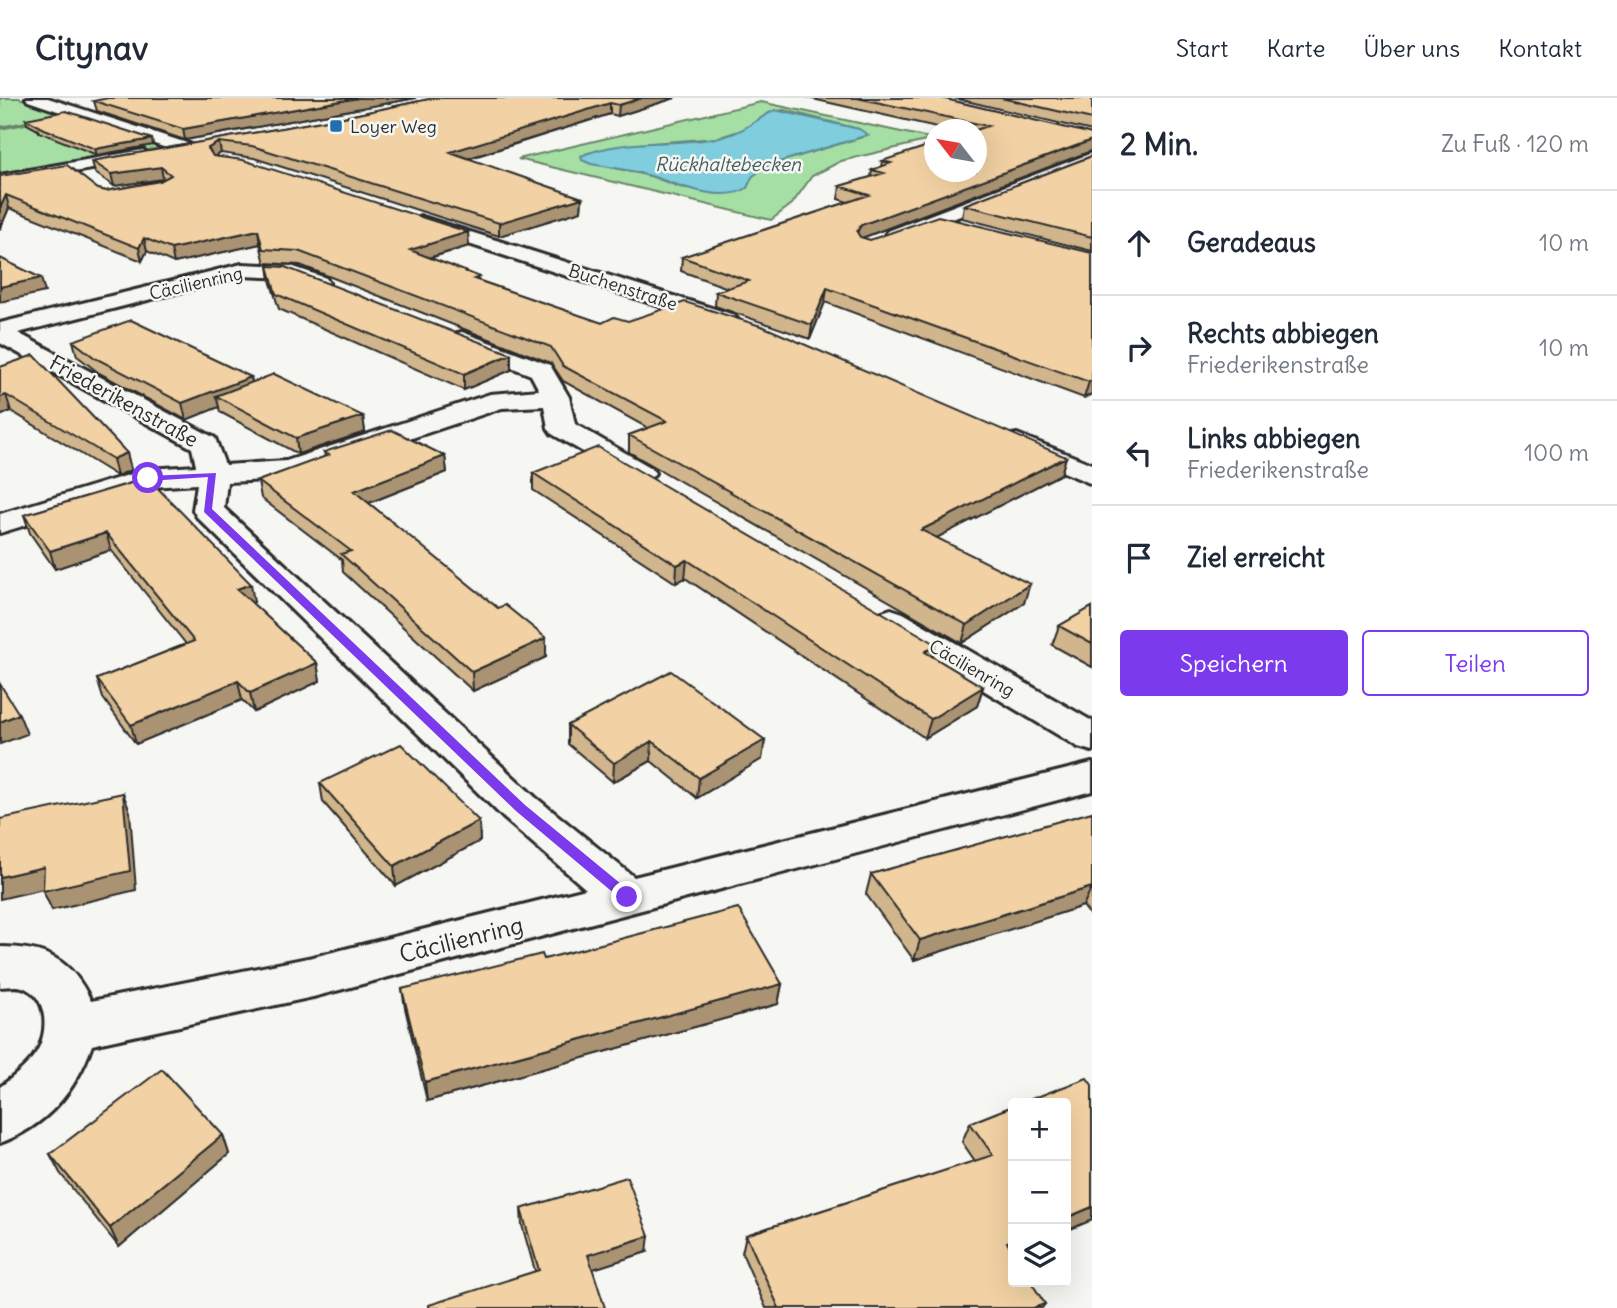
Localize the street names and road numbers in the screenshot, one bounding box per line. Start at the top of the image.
street label: Buchenstraße [566,259,680,315]
street label: Cäcilienring [147,261,245,305]
street label: Friederikenstraße [45,349,203,453]
street label: Cäcilienring [925,634,1019,702]
street label: Cäcilienring [396,909,526,969]

